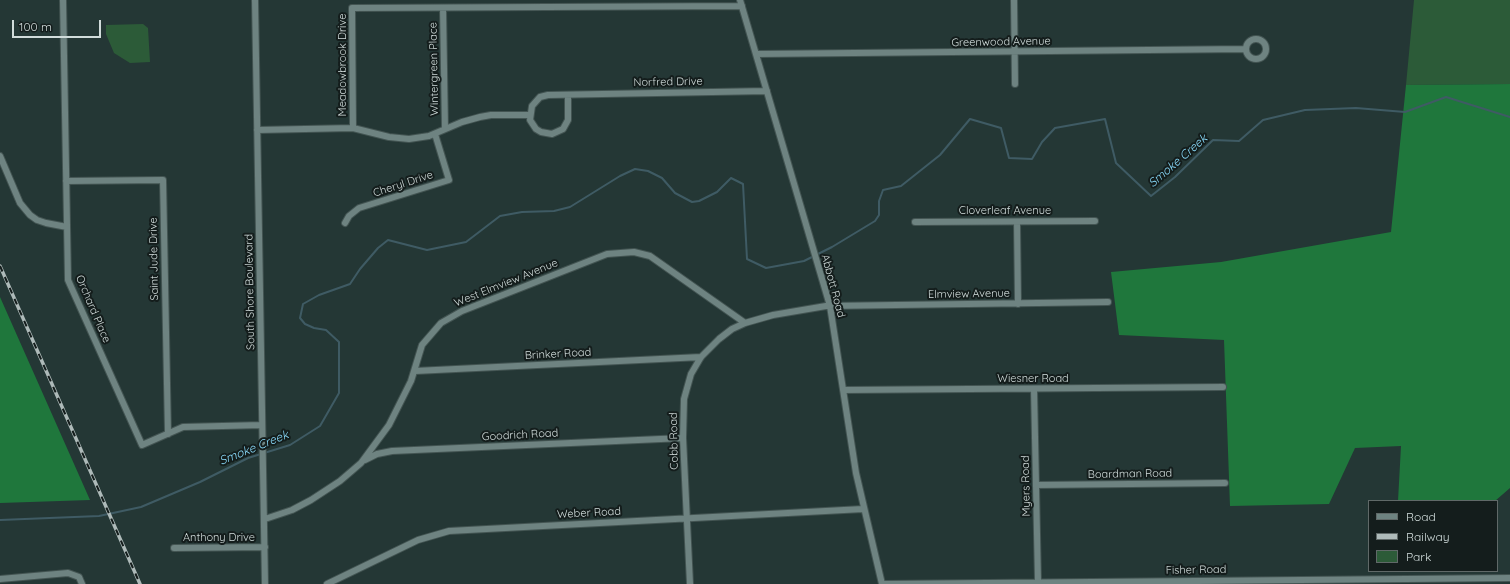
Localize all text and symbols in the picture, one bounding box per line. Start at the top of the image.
scale bar [14,12,103,38]
street label: Meadowbrook Drive [336,14,350,116]
text: 100 m [19,19,52,34]
street label: Wintergreen Place [427,22,441,116]
street label: Greenwood Avenue [951,35,1051,49]
street label: Norfred Drive [633,75,703,89]
water label: Smoke Creek [1146,132,1210,190]
street label: Cheryl Drive [371,168,435,200]
street label: Cloverleaf Avenue [959,204,1051,218]
street label: Saint Jude Drive [147,217,161,301]
street label: South Shore Boulevard [242,234,258,350]
street label: Abbott Road [818,253,848,319]
street label: West Elmview Avenue [452,256,560,310]
street label: Orchard Place [73,273,113,345]
street label: Elmview Avenue [928,287,1010,301]
street label: Brinker Road [524,346,592,362]
street label: Wiesner Road [997,372,1069,386]
street label: Cobb Road [667,412,681,470]
street label: Goodrich Road [481,426,559,444]
water label: Smoke Creek [217,428,291,468]
street label: Myers Road [1019,455,1033,517]
street label: Boardman Road [1088,467,1172,481]
legend [1368,500,1498,572]
street label: Weber Road [557,505,621,521]
text: Road [1406,509,1436,524]
text: Railway [1406,529,1450,544]
street label: Anthony Drive [183,531,255,545]
text: Park [1406,549,1431,564]
street label: Fisher Road [1166,563,1226,577]

